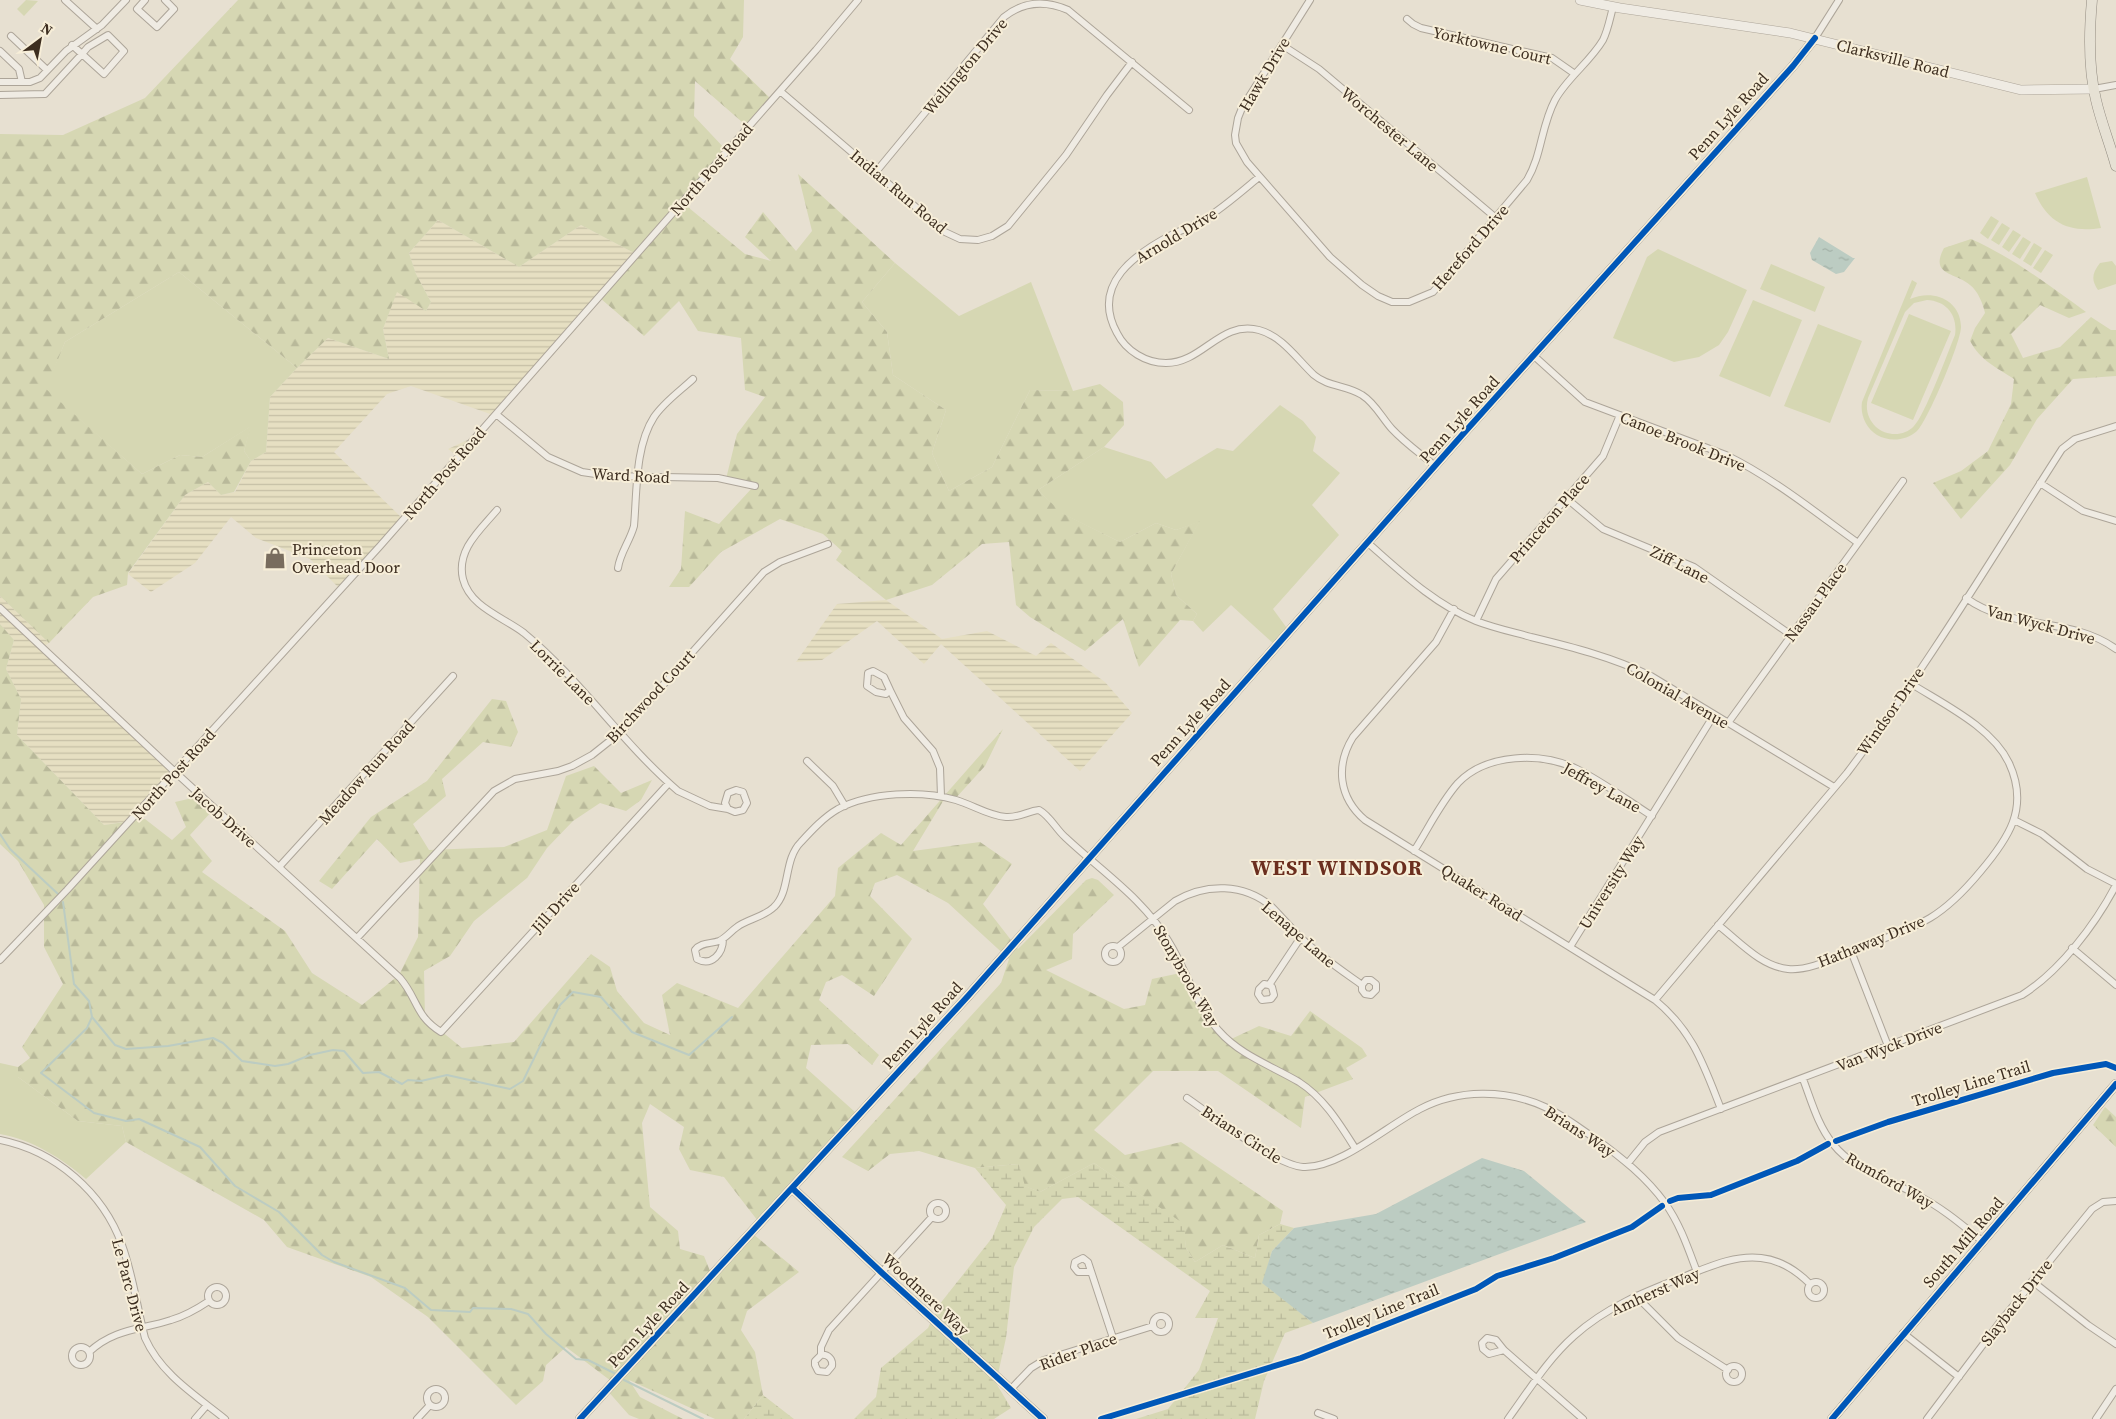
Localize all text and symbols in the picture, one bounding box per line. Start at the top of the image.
street label: Wellington Drive [918,13,1012,119]
north arrow [15,15,65,65]
text: N [37,18,57,40]
street label: Yorktowne Court [1431,21,1554,69]
street label: Hawk Drive [1233,33,1295,115]
street label: Clarksville Road [1834,33,1952,83]
street label: Penn Lyle Road [1683,68,1773,164]
street label: Worchester Lane [1336,82,1444,176]
street label: North Post Road [665,118,757,220]
street label: Indian Run Road [846,144,952,238]
street label: Hereford Drive [1427,199,1513,295]
street label: Arnold Drive [1131,202,1221,268]
street label: Penn Lyle Road [1414,371,1504,467]
street label: Canoe Brook Drive [1617,406,1749,476]
street label: North Post Road [398,422,490,524]
street label: Ward Road [591,462,671,488]
street label: Princeton Place [1504,469,1594,567]
place label: Princeton Overhead Door [292,538,400,578]
street label: Ziff Lane [1647,540,1713,588]
shop icon: Princeton Overhead Door [262,545,288,571]
street label: Nassau Place [1779,558,1851,646]
street label: Van Wyck Drive [1984,599,2098,649]
street label: Lorrie Lane [526,635,600,709]
street label: Birchwood Court [601,644,700,748]
street label: Colonial Avenue [1622,656,1734,734]
street label: Windsor Drive [1851,662,1929,760]
street label: Penn Lyle Road [1145,674,1235,770]
street label: Meadow Run Road [313,715,419,829]
street label: North Post Road [126,724,220,824]
street label: Jeffrey Lane [1558,756,1645,818]
street label: Jacob Drive [186,781,262,853]
street label: University Way [1573,830,1649,933]
district label: WEST WINDSOR [1251,853,1423,882]
street label: Quaker Road [1437,858,1527,926]
street label: Jill Drive [525,876,584,938]
street label: Lenape Lane [1257,896,1341,972]
street label: Hathaway Drive [1814,910,1928,972]
street label: Stonybrook Way [1149,921,1226,1032]
street label: Penn Lyle Road [877,977,967,1073]
street label: Van Wyck Drive [1833,1016,1945,1076]
street label: Trolley Line Trail [1909,1054,2033,1111]
street label: Brians Circle [1197,1100,1287,1168]
street label: Brians Way [1540,1100,1620,1162]
street label: Rumford Way [1842,1147,1939,1214]
street label: South Mill Road [1917,1192,2009,1292]
street label: Le Parc Drive [107,1236,153,1334]
street label: Woodmere Way [878,1248,975,1341]
street label: Slayback Drive [1975,1254,2057,1350]
street label: Amherst Way [1607,1261,1704,1320]
street label: Penn Lyle Road [602,1276,694,1372]
street label: Trolley Line Trail [1320,1278,1442,1344]
street label: Rider Place [1036,1327,1120,1375]

